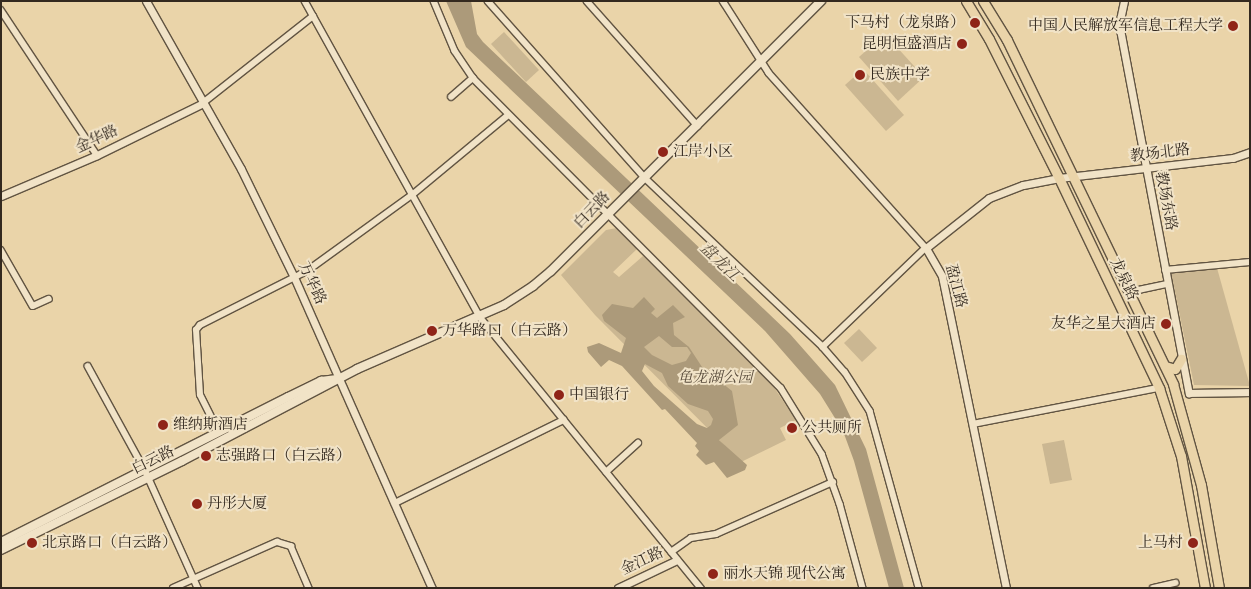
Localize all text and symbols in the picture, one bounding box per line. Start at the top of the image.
place label: 下马村（龙泉路） [845,14,965,32]
marker: 下马村（龙泉路） [969,17,981,29]
place label: 中国人民解放军信息工程大学 [1028,17,1223,35]
marker: 中国人民解放军信息工程大学 [1227,20,1239,32]
place label: 昆明恒盛酒店 [862,35,952,53]
marker: 昆明恒盛酒店 [956,38,968,50]
place label: 民族中学 [870,66,930,84]
marker: 民族中学 [854,69,866,81]
street label: 金华路 [73,121,121,157]
street label: 教场北路 [1129,140,1191,166]
place label: 江岸小区 [673,143,733,161]
marker: 江岸小区 [657,146,669,158]
street label: 教场东路 [1151,170,1181,232]
street label: 白云路 [570,188,614,232]
water label: 盘龙江 [696,238,744,286]
street label: 龙泉路 [1106,255,1142,303]
street label: 万华路 [294,259,330,307]
street label: 盈江路 [941,262,971,310]
place label: 友华之星大酒店 [1051,315,1156,333]
marker: 友华之星大酒店 [1160,318,1172,330]
place label: 万华路口（白云路） [442,322,577,340]
marker: 万华路口（白云路） [426,325,438,337]
park label: 龟龙湖公园 [678,369,752,387]
place label: 中国银行 [569,386,629,404]
marker: 中国银行 [553,389,565,401]
place label: 维纳斯酒店 [173,416,248,434]
marker: 维纳斯酒店 [157,419,169,431]
place label: 公共厕所 [802,419,862,437]
marker: 公共厕所 [786,422,798,434]
street label: 白云路 [129,442,177,478]
place label: 志强路口（白云路） [216,447,351,465]
marker: 志强路口（白云路） [200,450,212,462]
place label: 丹彤大厦 [207,495,267,513]
marker: 丹彤大厦 [191,498,203,510]
place label: 北京路口（白云路） [42,534,177,552]
place label: 上马村 [1138,534,1183,552]
marker: 北京路口（白云路） [26,537,38,549]
marker: 上马村 [1187,537,1199,549]
street label: 金江路 [618,543,666,579]
place label: 丽水天锦 现代公寓 [723,565,846,583]
marker: 丽水天锦 现代公寓 [707,568,719,580]

